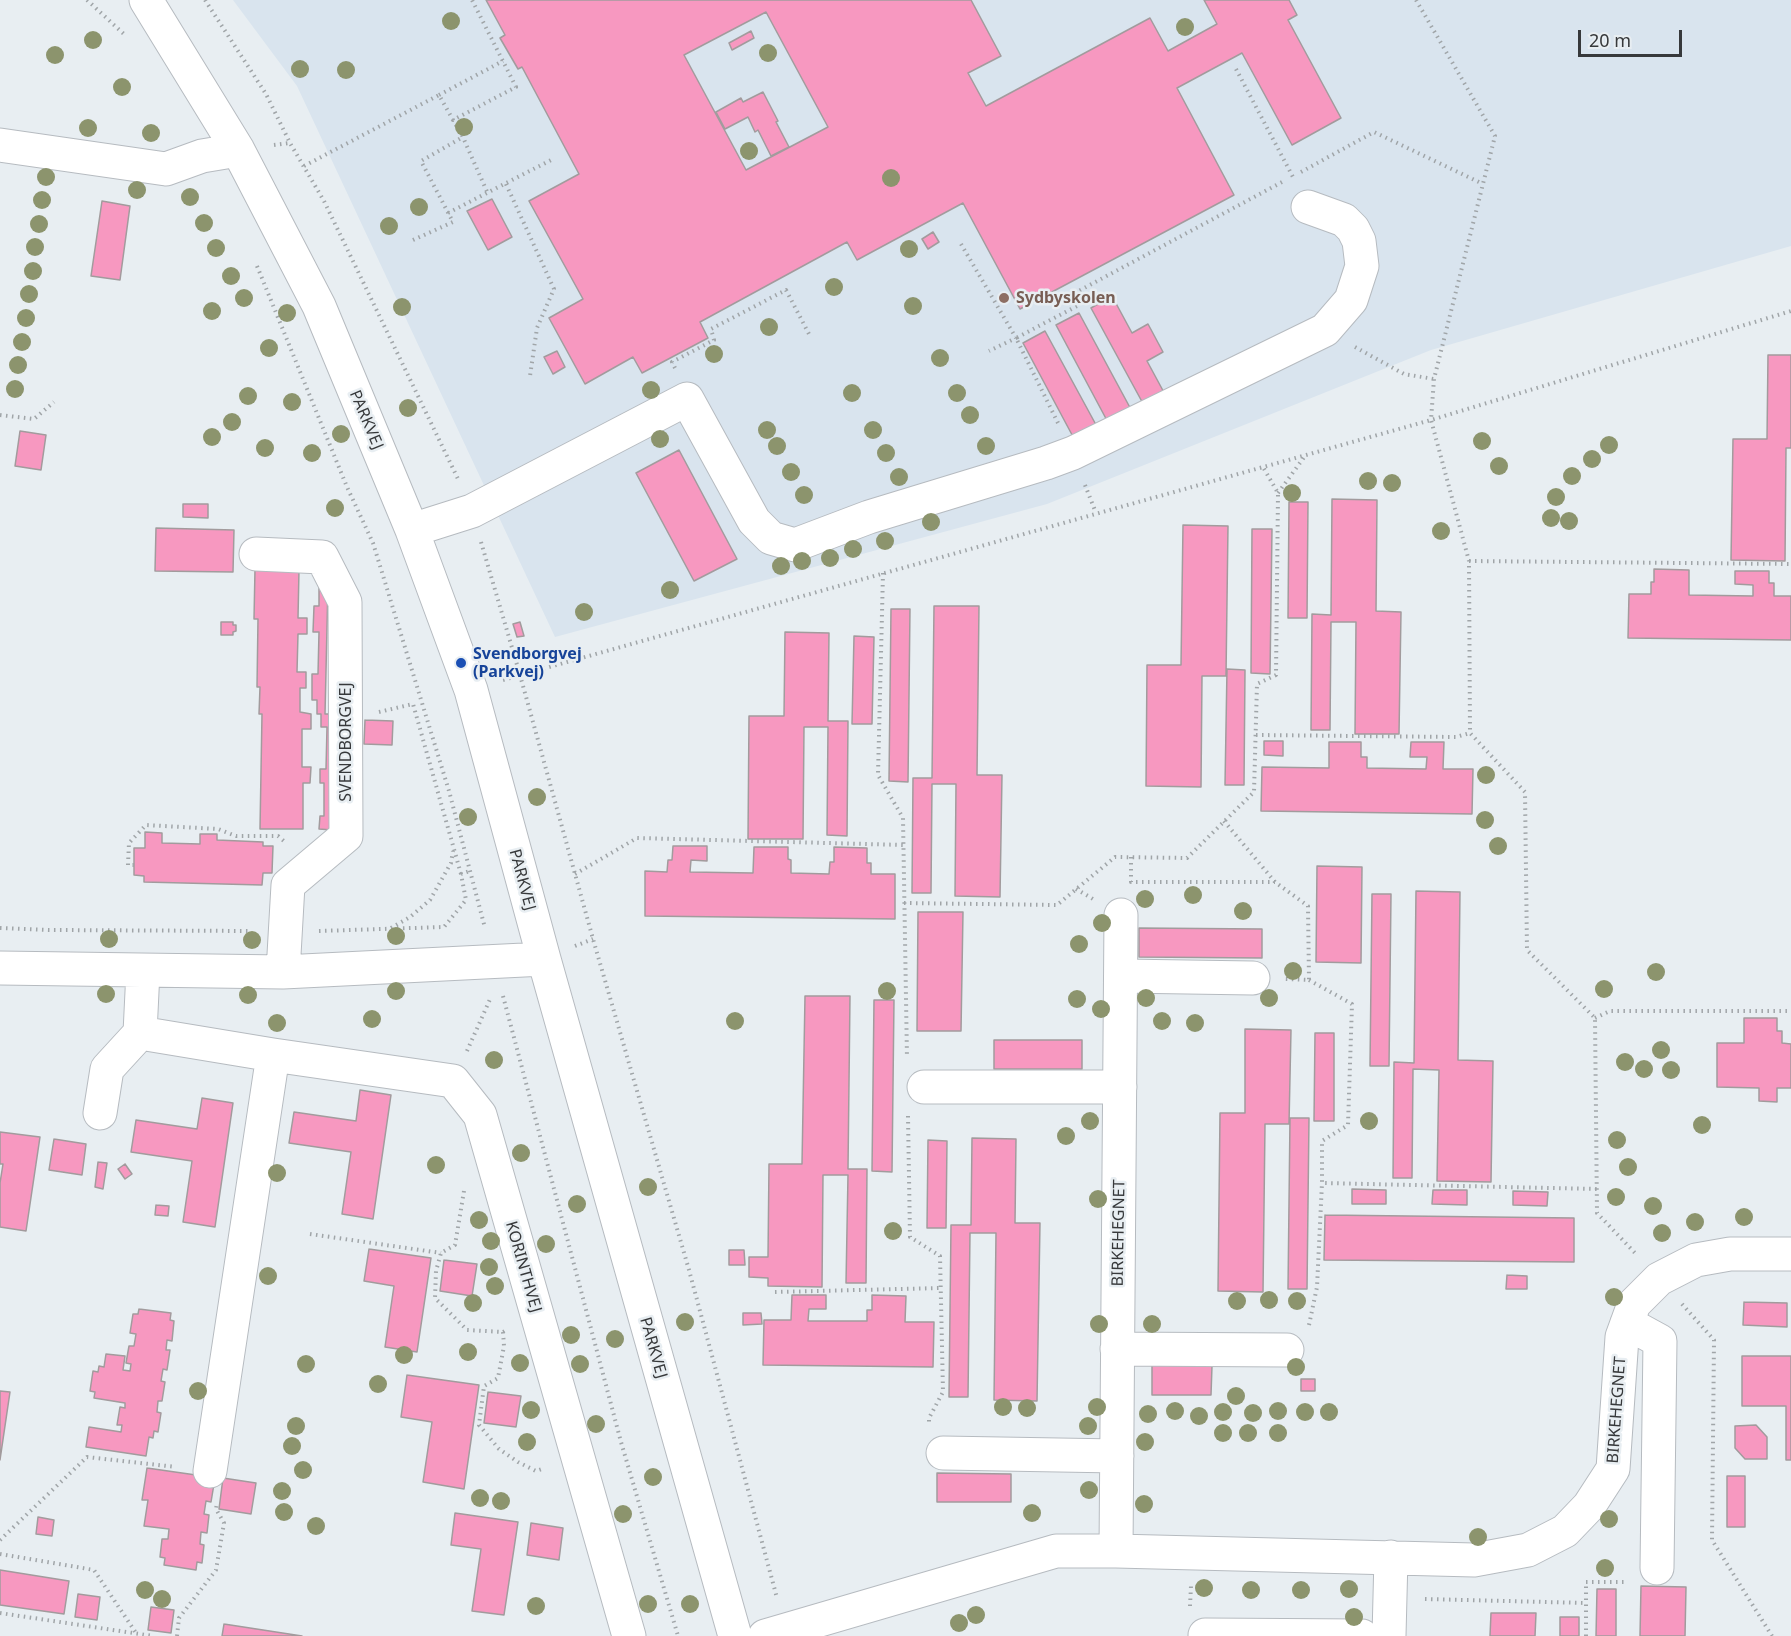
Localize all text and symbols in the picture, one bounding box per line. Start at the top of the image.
scale bar [1581,18,1684,56]
text: 20 m [1589,28,1631,52]
place label: Sydbyskolen [1016,288,1116,308]
marker: Sydbyskolen [997,291,1011,305]
street label: PARKVEJ [345,387,387,453]
place label: Svendborgvej (Parkvej) [473,644,582,682]
marker: Svendborgvej (Parkvej) [454,656,468,670]
street label: SVENDBORGVEJ [336,682,356,802]
street label: PARKVEJ [505,847,539,913]
street label: BIRKEHEGNET [1108,1179,1130,1287]
street label: KORINTHVEJ [501,1219,545,1315]
street label: PARKVEJ [635,1315,671,1381]
street label: BIRKEHEGNET [1604,1356,1630,1464]

